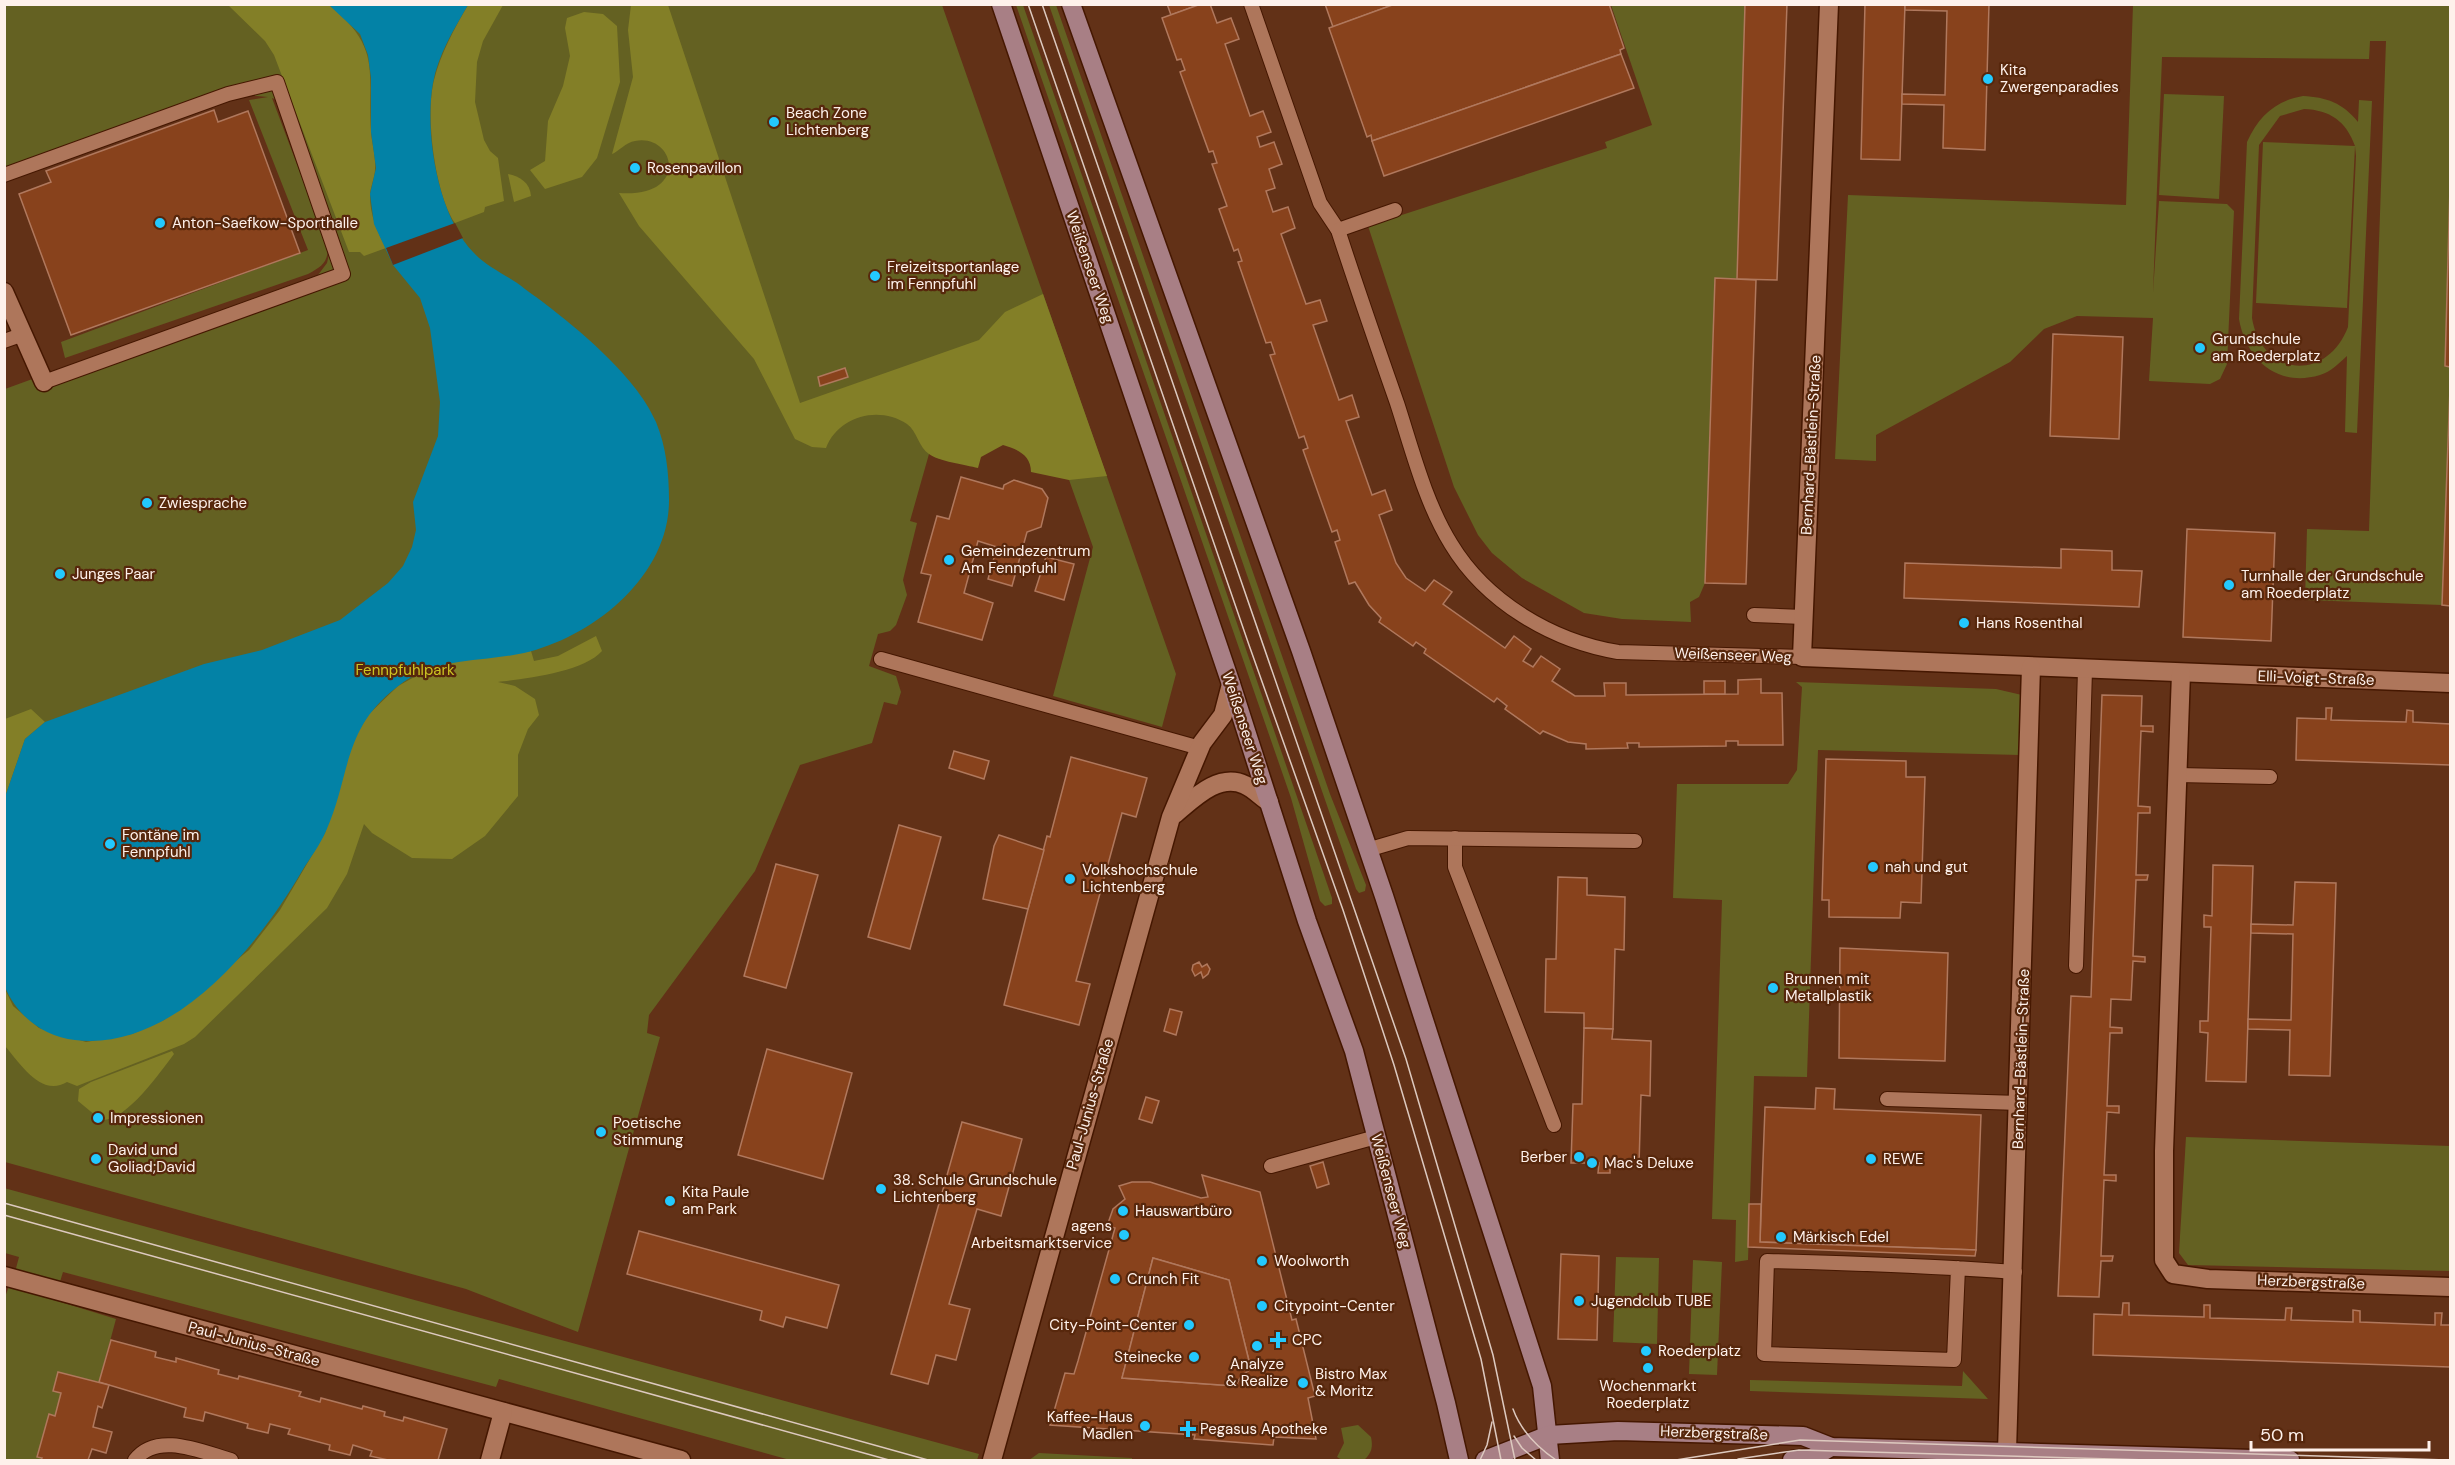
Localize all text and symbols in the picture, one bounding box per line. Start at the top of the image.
place label: Kita Zwergenparadies [2000,60,2119,97]
marker: Kita Zwergenparadies [1981,72,1995,86]
place label: Beach Zone Lichtenberg [786,103,869,140]
marker: Beach Zone Lichtenberg [767,115,781,129]
place label: Rosenpavillon [647,158,742,178]
marker: Rosenpavillon [628,161,642,175]
street label: Weißenseer Weg [1061,208,1119,326]
place label: Anton-Saefkow-Sporthalle [172,213,358,233]
marker: Anton-Saefkow-Sporthalle [153,216,167,230]
place label: Freizeitsportanlage im Fennpfuhl [887,257,1019,294]
marker: Freizeitsportanlage im Fennpfuhl [868,269,882,283]
place label: Grundschule am Roederplatz [2212,329,2320,366]
marker: Grundschule am Roederplatz [2193,341,2207,355]
street label: Bernhard-Bästlein-Straße [1796,354,1826,536]
place label: Zwiesprache [159,493,247,513]
marker: Zwiesprache [140,496,154,510]
place label: Gemeindezentrum Am Fennpfuhl [961,541,1090,578]
marker: Gemeindezentrum Am Fennpfuhl [942,553,956,567]
place label: Junges Paar [72,564,156,584]
place label: Turnhalle der Grundschule am Roederplatz [2241,566,2424,603]
marker: Junges Paar [53,567,67,581]
marker: Turnhalle der Grundschule am Roederplatz [2222,578,2236,592]
place label: Hans Rosenthal [1976,613,2083,633]
marker: Hans Rosenthal [1957,616,1971,630]
street label: Weißenseer Weg [1674,643,1792,667]
park label: Fennpfuhlpark [355,660,455,680]
street label: Elli-Voigt-Straße [2257,666,2375,690]
street label: Weißenseer Weg [1217,669,1273,787]
place label: Fontäne im Fennpfuhl [122,825,199,862]
marker: Fontäne im Fennpfuhl [103,837,117,851]
place label: nah und gut [1885,857,1968,877]
place label: Volkshochschule Lichtenberg [1082,860,1198,897]
marker: nah und gut [1866,860,1880,874]
marker: Volkshochschule Lichtenberg [1063,872,1077,886]
place label: Brunnen mit Metallplastik [1785,969,1872,1006]
street label: Bernhard-Bästlein-Straße [2008,969,2034,1149]
marker: Brunnen mit Metallplastik [1766,981,1780,995]
street label: Paul-Junius-Straße [1062,1036,1118,1172]
place label: Impressionen [110,1108,203,1128]
marker: Impressionen [91,1111,105,1125]
place label: Poetische Stimmung [613,1113,684,1150]
marker: Poetische Stimmung [594,1125,608,1139]
street label: Weißenseer Weg [1366,1132,1416,1250]
place label: David und Goliad;David [108,1140,195,1177]
place label: Berber [1520,1147,1567,1167]
place label: REWE [1883,1149,1923,1169]
marker: Berber [1572,1150,1586,1164]
marker: David und Goliad;David [89,1152,103,1166]
marker: REWE [1864,1152,1878,1166]
place label: Mac's Deluxe [1604,1153,1694,1173]
marker: Mac's Deluxe [1585,1156,1599,1170]
place label: 38. Schule Grundschule Lichtenberg [893,1170,1057,1207]
place label: Kita Paule am Park [682,1182,749,1219]
marker: 38. Schule Grundschule Lichtenberg [874,1182,888,1196]
marker: Kita Paule am Park [663,1194,677,1208]
place label: Hauswartbüro [1135,1201,1232,1221]
marker: Hauswartbüro [1116,1204,1130,1218]
place label: agens Arbeitsmarktservice [971,1216,1112,1253]
place label: Märkisch Edel [1793,1227,1889,1247]
marker: agens Arbeitsmarktservice [1117,1228,1131,1242]
marker: Märkisch Edel [1774,1230,1788,1244]
place label: Woolworth [1274,1251,1349,1271]
marker: Woolworth [1255,1254,1269,1268]
place label: Crunch Fit [1127,1269,1199,1289]
street label: Herzbergstraße [2257,1270,2365,1294]
marker: Crunch Fit [1108,1272,1122,1286]
place label: Jugendclub TUBE [1591,1291,1711,1311]
marker: Jugendclub TUBE [1572,1294,1586,1308]
place label: Citypoint-Center [1274,1296,1395,1316]
marker: Citypoint-Center [1255,1299,1269,1313]
place label: City-Point-Center [1049,1315,1177,1335]
street label: Paul-Junius-Straße [186,1317,322,1371]
marker: City-Point-Center [1182,1318,1196,1332]
place label: CPC [1292,1330,1322,1350]
marker: CPC [1269,1331,1287,1349]
marker: Analyze & Realize [1250,1339,1264,1353]
place label: Roederplatz [1658,1341,1741,1361]
marker: Roederplatz [1639,1344,1653,1358]
place label: Steinecke [1114,1347,1182,1367]
marker: Steinecke [1187,1350,1201,1364]
place label: Analyze & Realize [1226,1354,1288,1391]
marker: Wochenmarkt Roederplatz [1641,1361,1655,1375]
place label: Bistro Max & Moritz [1315,1364,1388,1401]
marker: Bistro Max & Moritz [1296,1376,1310,1390]
place label: Wochenmarkt Roederplatz [1599,1376,1697,1413]
place label: Kaffee-Haus Madlen [1047,1407,1133,1444]
scale bar [2251,1414,2430,1452]
marker: Kaffee-Haus Madlen [1138,1419,1152,1433]
place label: Pegasus Apotheke [1200,1419,1327,1439]
street label: Herzbergstraße [1660,1421,1768,1445]
marker: Pegasus Apotheke [1181,1422,1195,1436]
text: 50 m [2260,1423,2304,1447]

